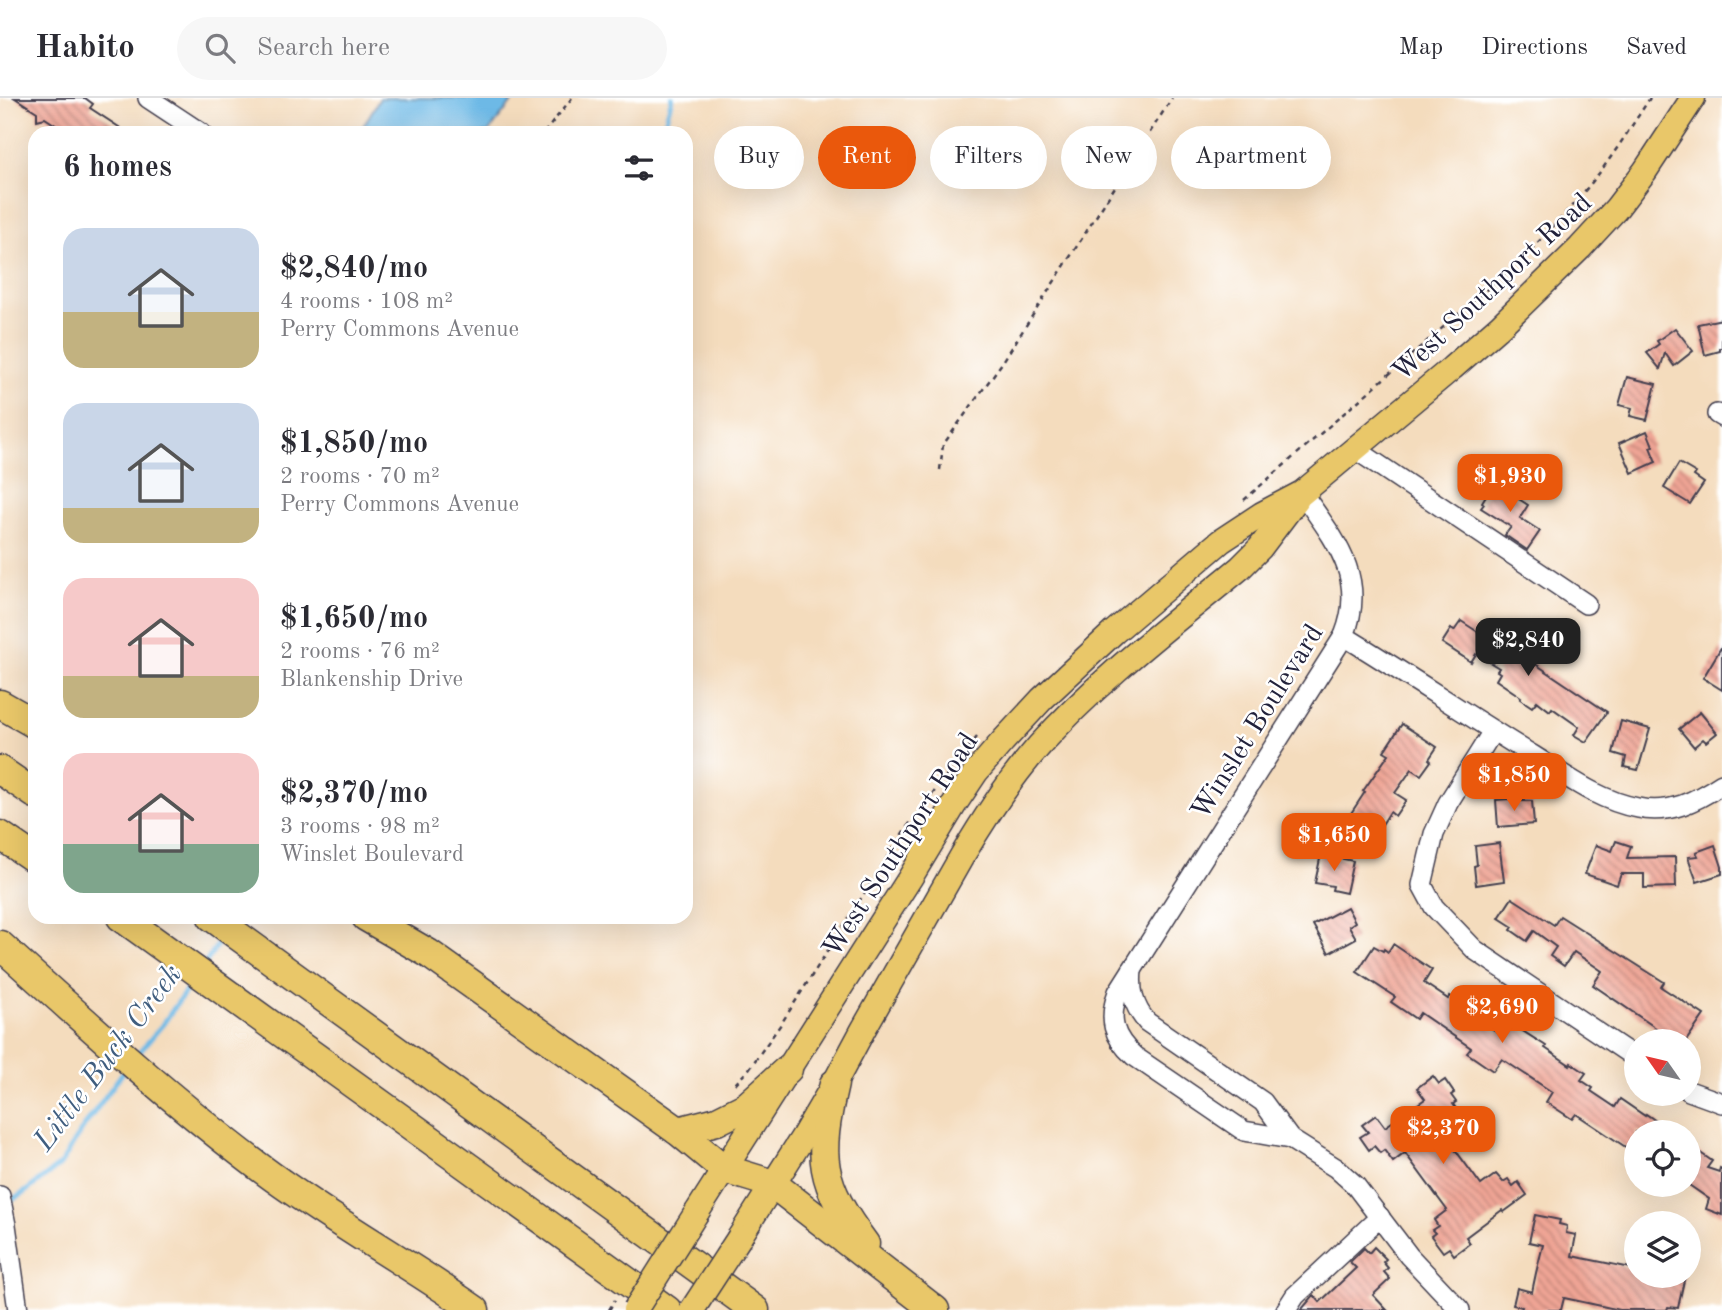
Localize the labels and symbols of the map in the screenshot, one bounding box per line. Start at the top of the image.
street label: West Southport Road [1388,189,1598,387]
pin: $1,930 [1453,454,1567,514]
pin: $2,840 [1471,618,1585,678]
street label: Winslet Boulevard [1187,620,1330,825]
street label: West Southport Road [819,729,984,963]
pin: $1,850 [1457,754,1571,813]
pin: $1,650 [1277,814,1391,873]
water label: Little Buck Creek [28,959,188,1158]
pin: $2,690 [1445,986,1559,1045]
north arrow [1624,1029,1701,1106]
pin: $2,370 [1386,1107,1500,1166]

